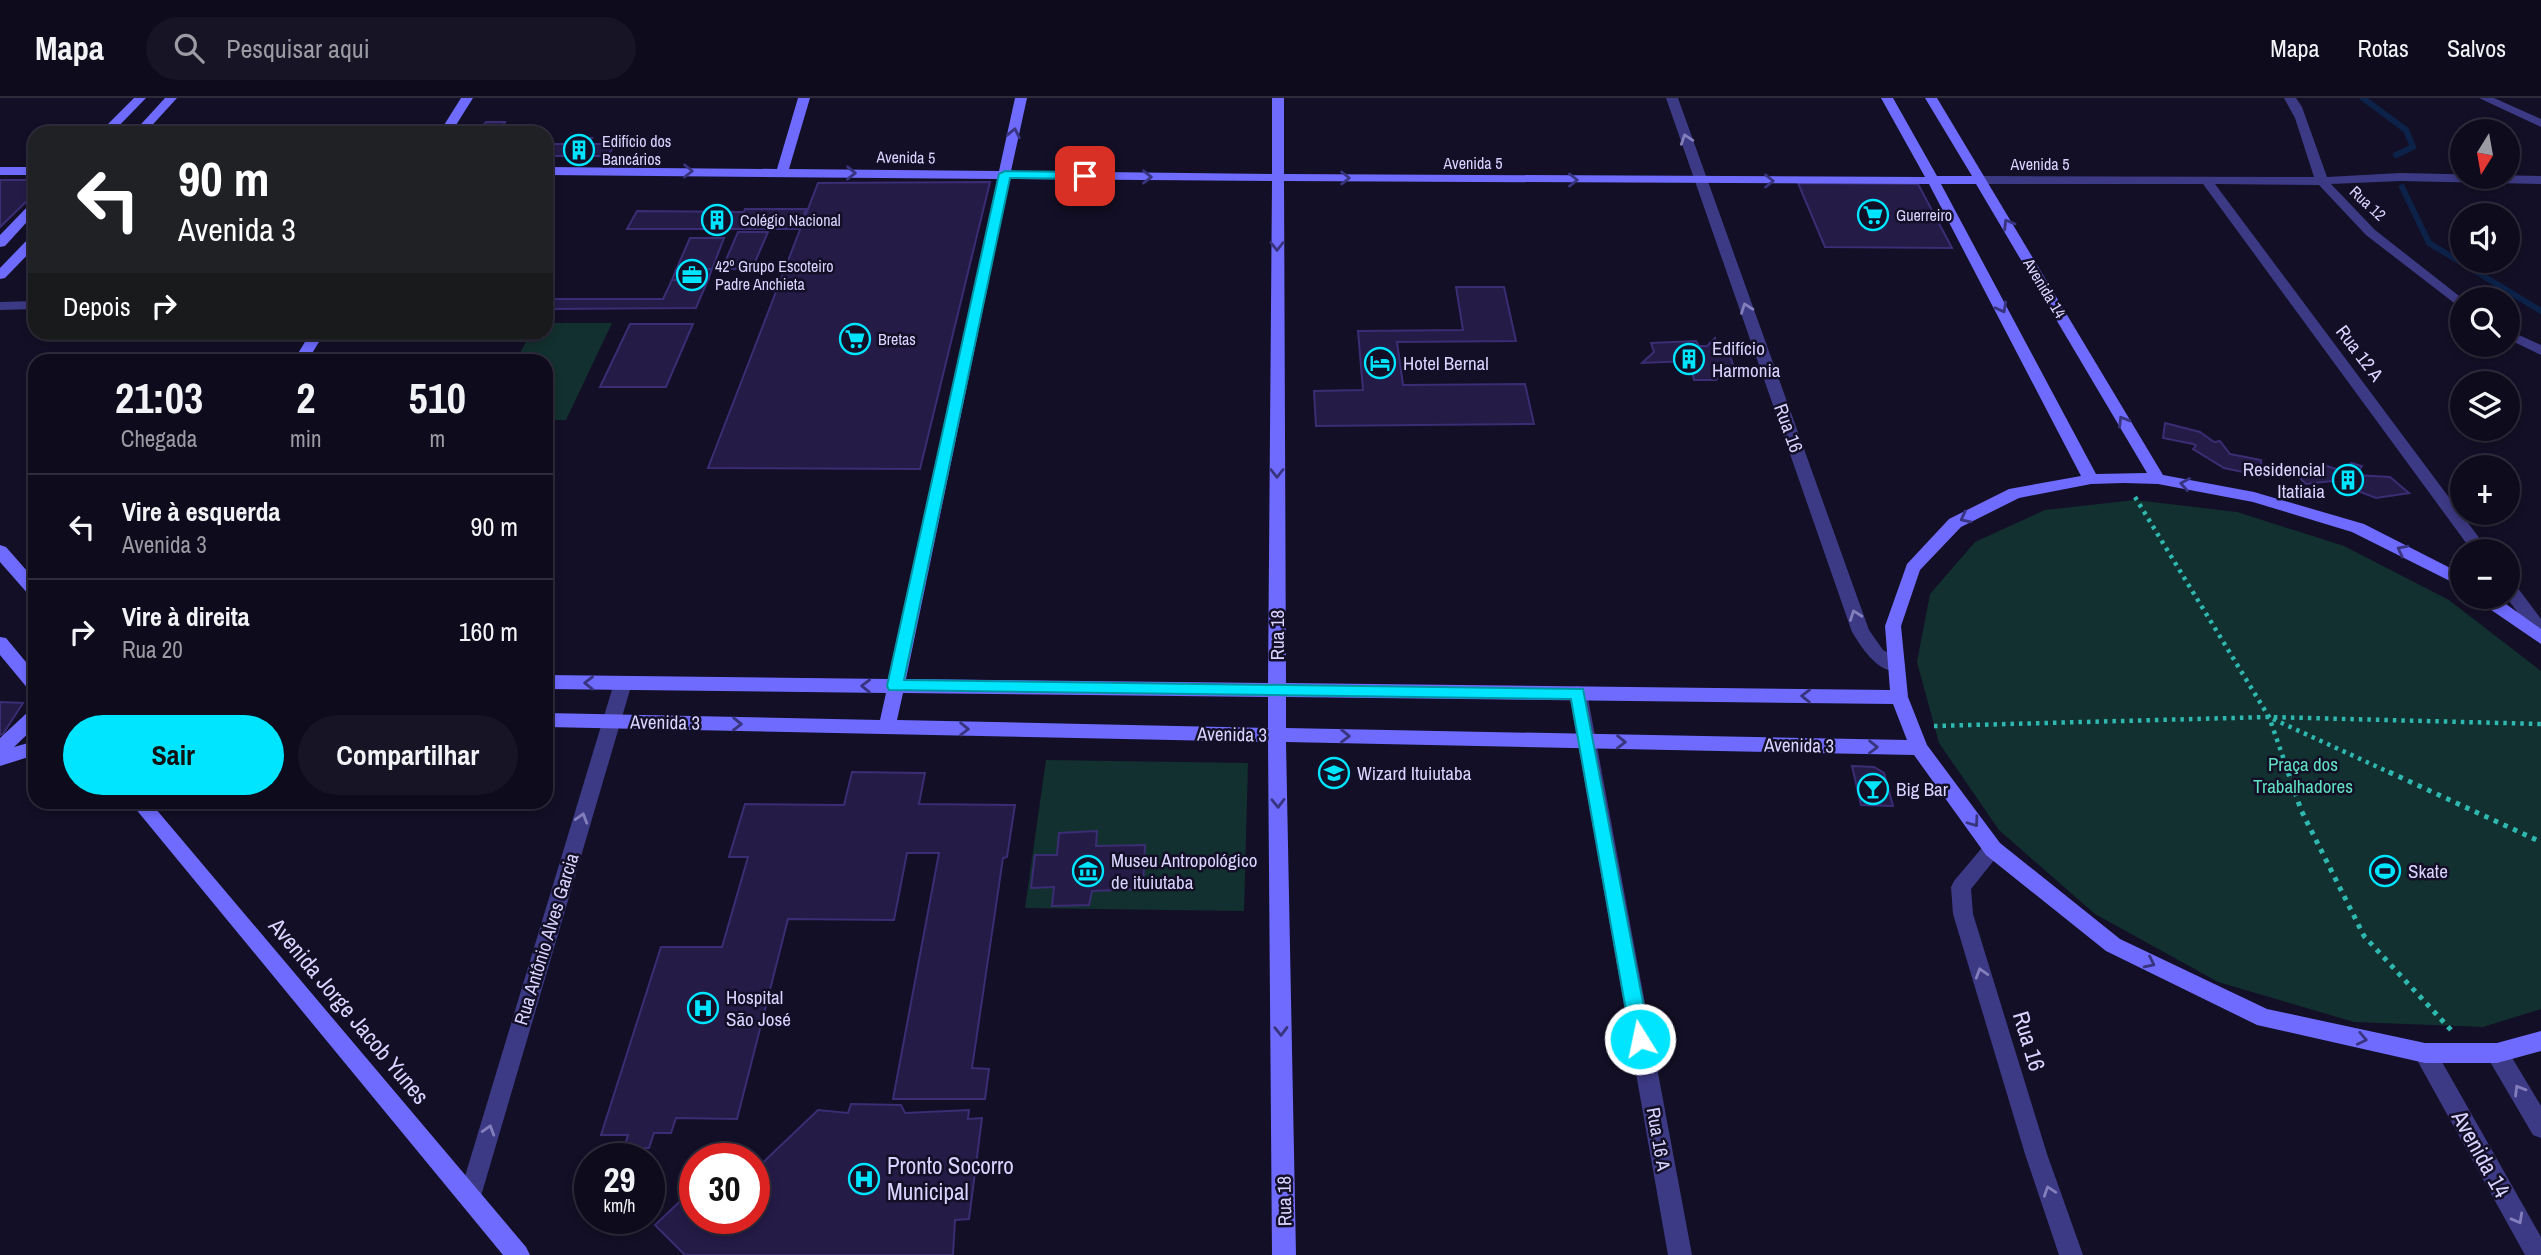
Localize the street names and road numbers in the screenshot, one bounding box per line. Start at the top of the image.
street label: Avenida 5 [875,145,936,169]
street label: Avenida 5 [1443,152,1502,174]
street label: Avenida 5 [2010,153,2069,175]
street label: Rua 12 [2345,181,2391,225]
street label: Avenida 14 [2018,253,2071,322]
street label: Rua 12 A [2330,320,2390,387]
street label: Rua 16 [1768,400,1810,456]
street label: Rua 18 [1264,610,1290,660]
street label: Avenida 3 [629,708,700,736]
street label: Avenida 3 [1196,720,1267,748]
street label: Avenida 3 [1763,731,1834,759]
street label: Rua Antônio Alves Garcia [507,850,585,1028]
street label: Avenida Jorge Jacob Yunes [262,910,437,1110]
street label: Rua 16 [2006,1007,2053,1074]
street label: Avenida 14 [2444,1104,2518,1203]
street label: Rua 16 A [1641,1105,1677,1173]
street label: Rua 18 [1271,1176,1297,1226]

